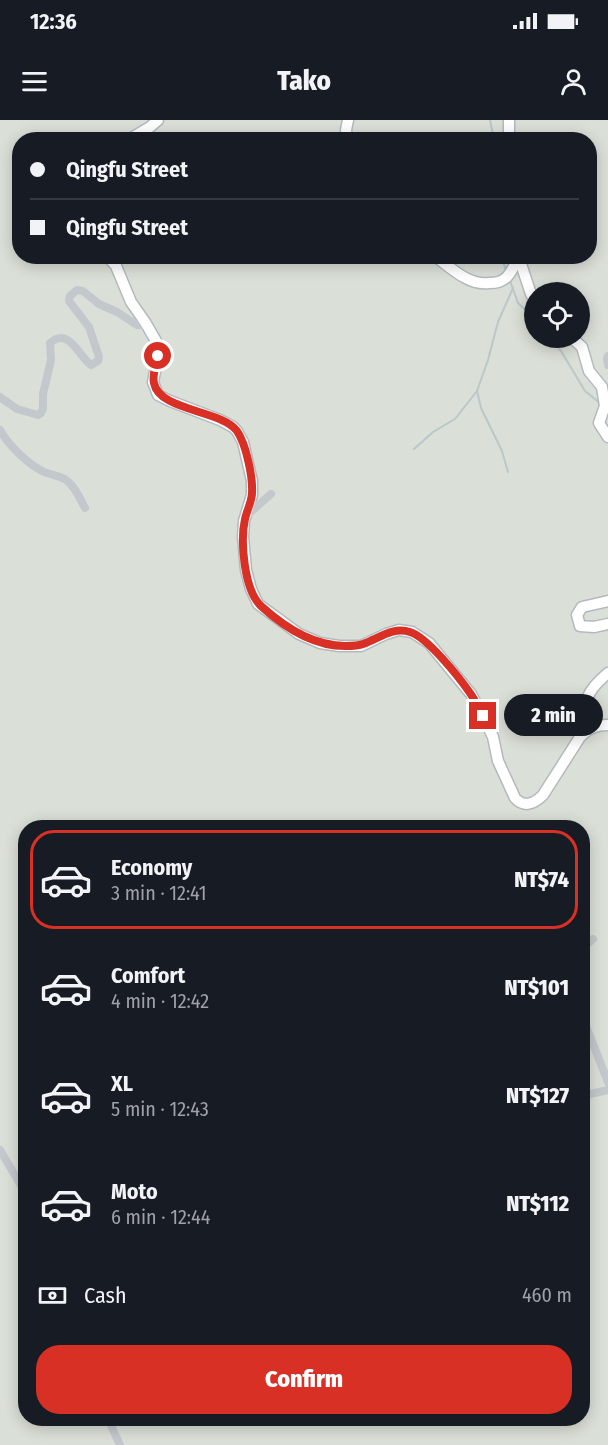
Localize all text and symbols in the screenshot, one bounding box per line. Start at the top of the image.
text: 12:36 [30,8,77,35]
icon: menu [18,65,51,98]
text: Tako [277,65,331,97]
icon: person [557,65,590,98]
text: Qingfu Street [66,156,188,183]
text: Qingfu Street [66,214,188,241]
map controls [524,282,590,348]
button: locate [524,282,590,348]
route start [144,342,171,369]
callout: 2 min [504,695,603,737]
route end [469,702,496,729]
text: 2 min [531,703,576,727]
icon: car [39,853,93,907]
text: Economy [111,854,192,881]
text: NT$74 [514,866,569,893]
text: 3 min · 12:41 [111,881,206,905]
icon: car [39,961,93,1015]
text: Comfort [111,962,185,989]
text: NT$101 [504,974,569,1001]
text: 4 min · 12:42 [111,989,209,1013]
icon: car [39,1069,93,1123]
text: XL [111,1070,133,1097]
text: NT$127 [506,1082,569,1109]
text: 5 min · 12:43 [111,1097,209,1121]
icon: car [39,1177,93,1231]
text: Moto [111,1178,158,1205]
text: NT$112 [506,1190,569,1217]
text: 6 min · 12:44 [111,1205,210,1229]
icon: cash [36,1279,69,1312]
text: Cash [84,1282,127,1309]
text: 460 m [522,1283,572,1307]
button: Confirm [36,1345,572,1414]

